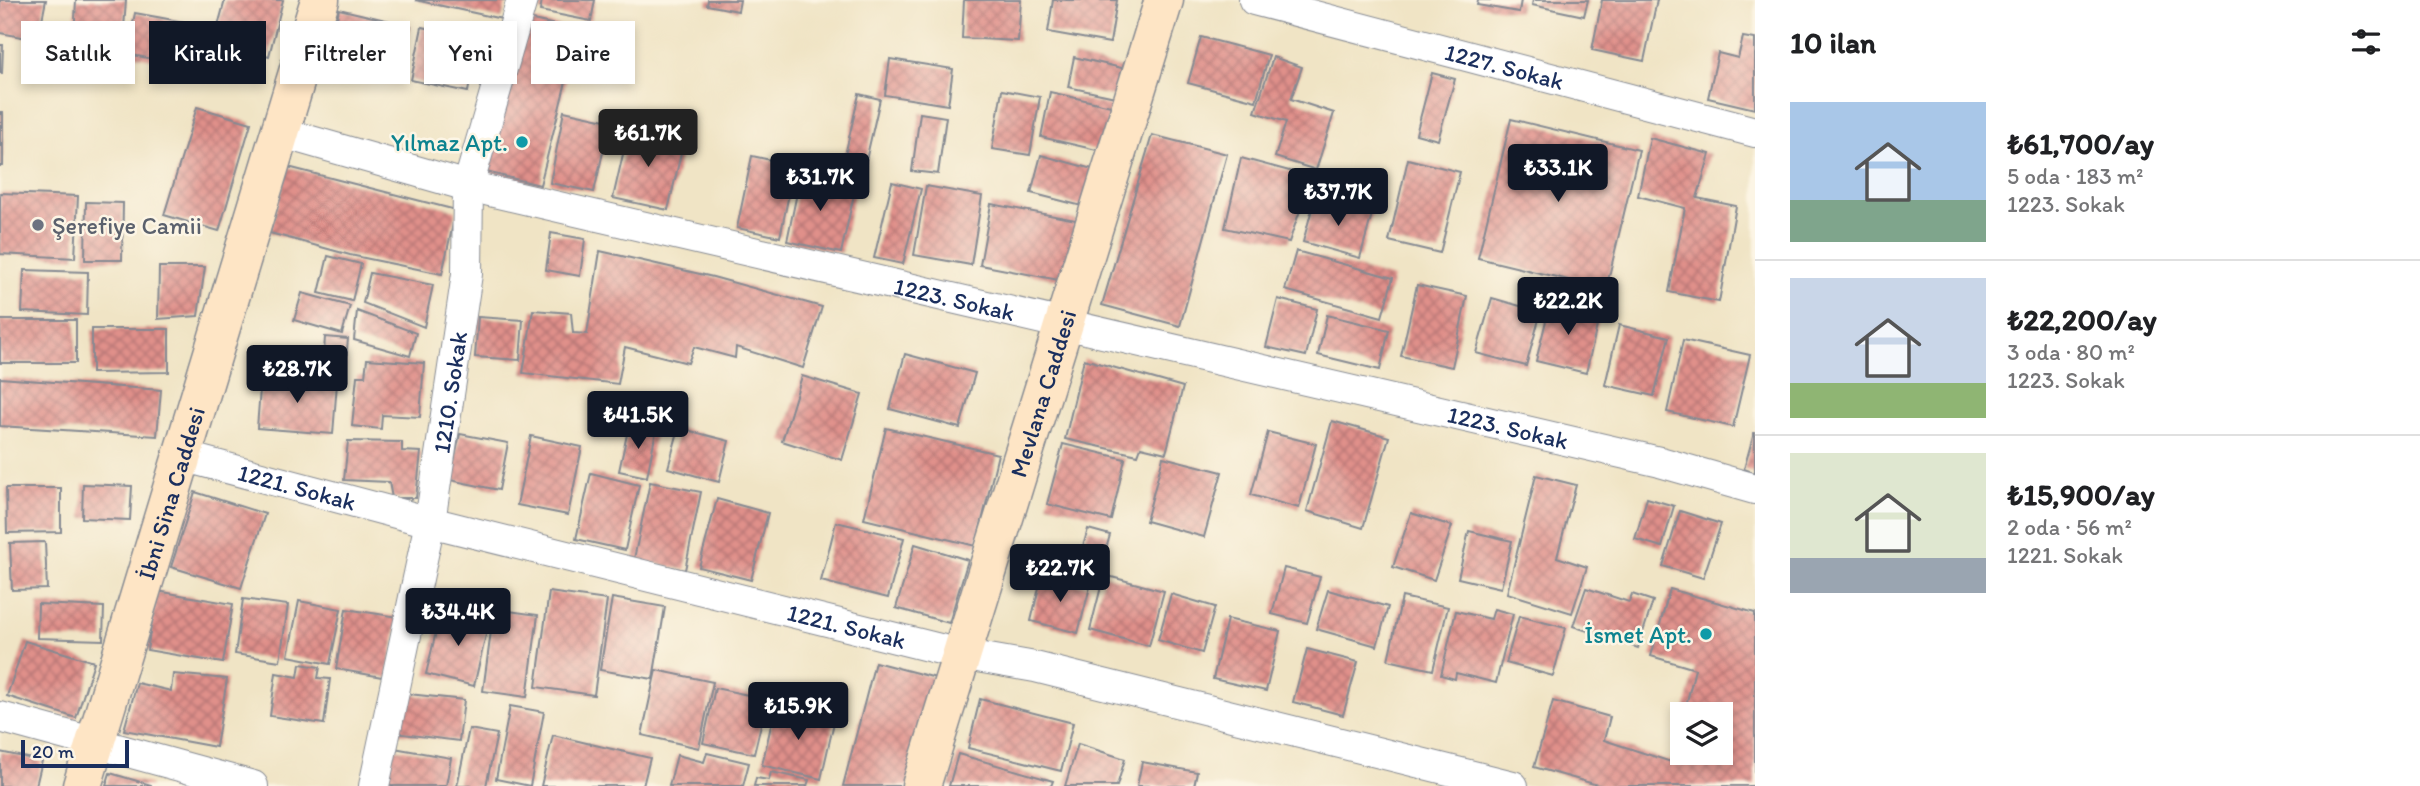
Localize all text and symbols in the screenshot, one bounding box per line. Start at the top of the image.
chip: Satılık [21,21,135,84]
chip: Kiralık [149,21,266,84]
chip: Filtreler [280,21,410,84]
chip: Yeni [424,21,517,84]
chip: Daire [531,21,635,84]
icon: filters [2347,23,2385,61]
text: 10 ilan [1790,24,1876,61]
street label: 1227. Sokak [1442,36,1567,96]
pin: ₺61.7K [591,110,705,169]
text: ₺61.7K [615,118,681,146]
text: ₺61,700/ay [2007,125,2154,162]
place label: Yılmaz Apt. [391,128,508,157]
icon: home [1846,130,1930,214]
marker: Yılmaz Apt. [514,134,530,150]
pin: ₺33.1K [1501,144,1615,204]
text: ₺33.1K [1524,153,1592,181]
pin: ₺31.7K [763,154,877,213]
text: ₺31.7K [786,162,854,190]
text: 5 oda · 183 m² [2007,162,2143,190]
pin: ₺37.7K [1281,168,1395,228]
text: ₺37.7K [1304,177,1372,205]
text: 1223. Sokak [2007,190,2125,218]
place label: Şerefiye Camii [52,211,202,240]
marker: Şerefiye Camii [30,217,46,233]
street label: 1223. Sokak [891,271,1018,327]
pin: ₺22.2K [1511,278,1625,337]
text: ₺22.2K [1533,286,1603,314]
text: ₺22,200/ay [2007,301,2157,338]
street label: Mevlana Caddesi [1003,306,1082,481]
icon: home [1846,306,1930,390]
street label: 1210. Sokak [426,329,473,455]
text: 3 oda · 80 m² [2007,338,2135,366]
pin: ₺28.7K [240,346,354,405]
text: ₺28.7K [263,354,331,382]
text: 1223. Sokak [2007,366,2125,394]
pin: ₺41.5K [581,392,695,451]
street label: 1223. Sokak [1445,399,1571,455]
text: ₺41.5K [603,400,673,428]
street label: İbni Sina Caddesi [131,403,211,583]
street label: 1221. Sokak [235,457,359,516]
text: ₺15,900/ay [2007,476,2155,513]
icon: home [1846,481,1930,565]
text: 2 oda · 56 m² [2007,513,2132,541]
text: 1221. Sokak [2007,541,2123,569]
pin: ₺22.7K [1003,544,1117,604]
text: ₺22.7K [1026,553,1094,581]
pin: ₺34.4K [401,588,515,648]
text: ₺34.4K [422,597,494,625]
street label: 1221. Sokak [784,597,909,654]
place label: İsmet Apt. [1584,620,1692,649]
marker: İsmet Apt. [1698,626,1714,642]
pin: ₺15.9K [741,682,855,742]
text: ₺15.9K [764,691,832,719]
map controls [1670,702,1733,765]
button: layers [1670,702,1733,765]
scale bar [21,737,130,769]
text: 20 m [32,740,74,763]

